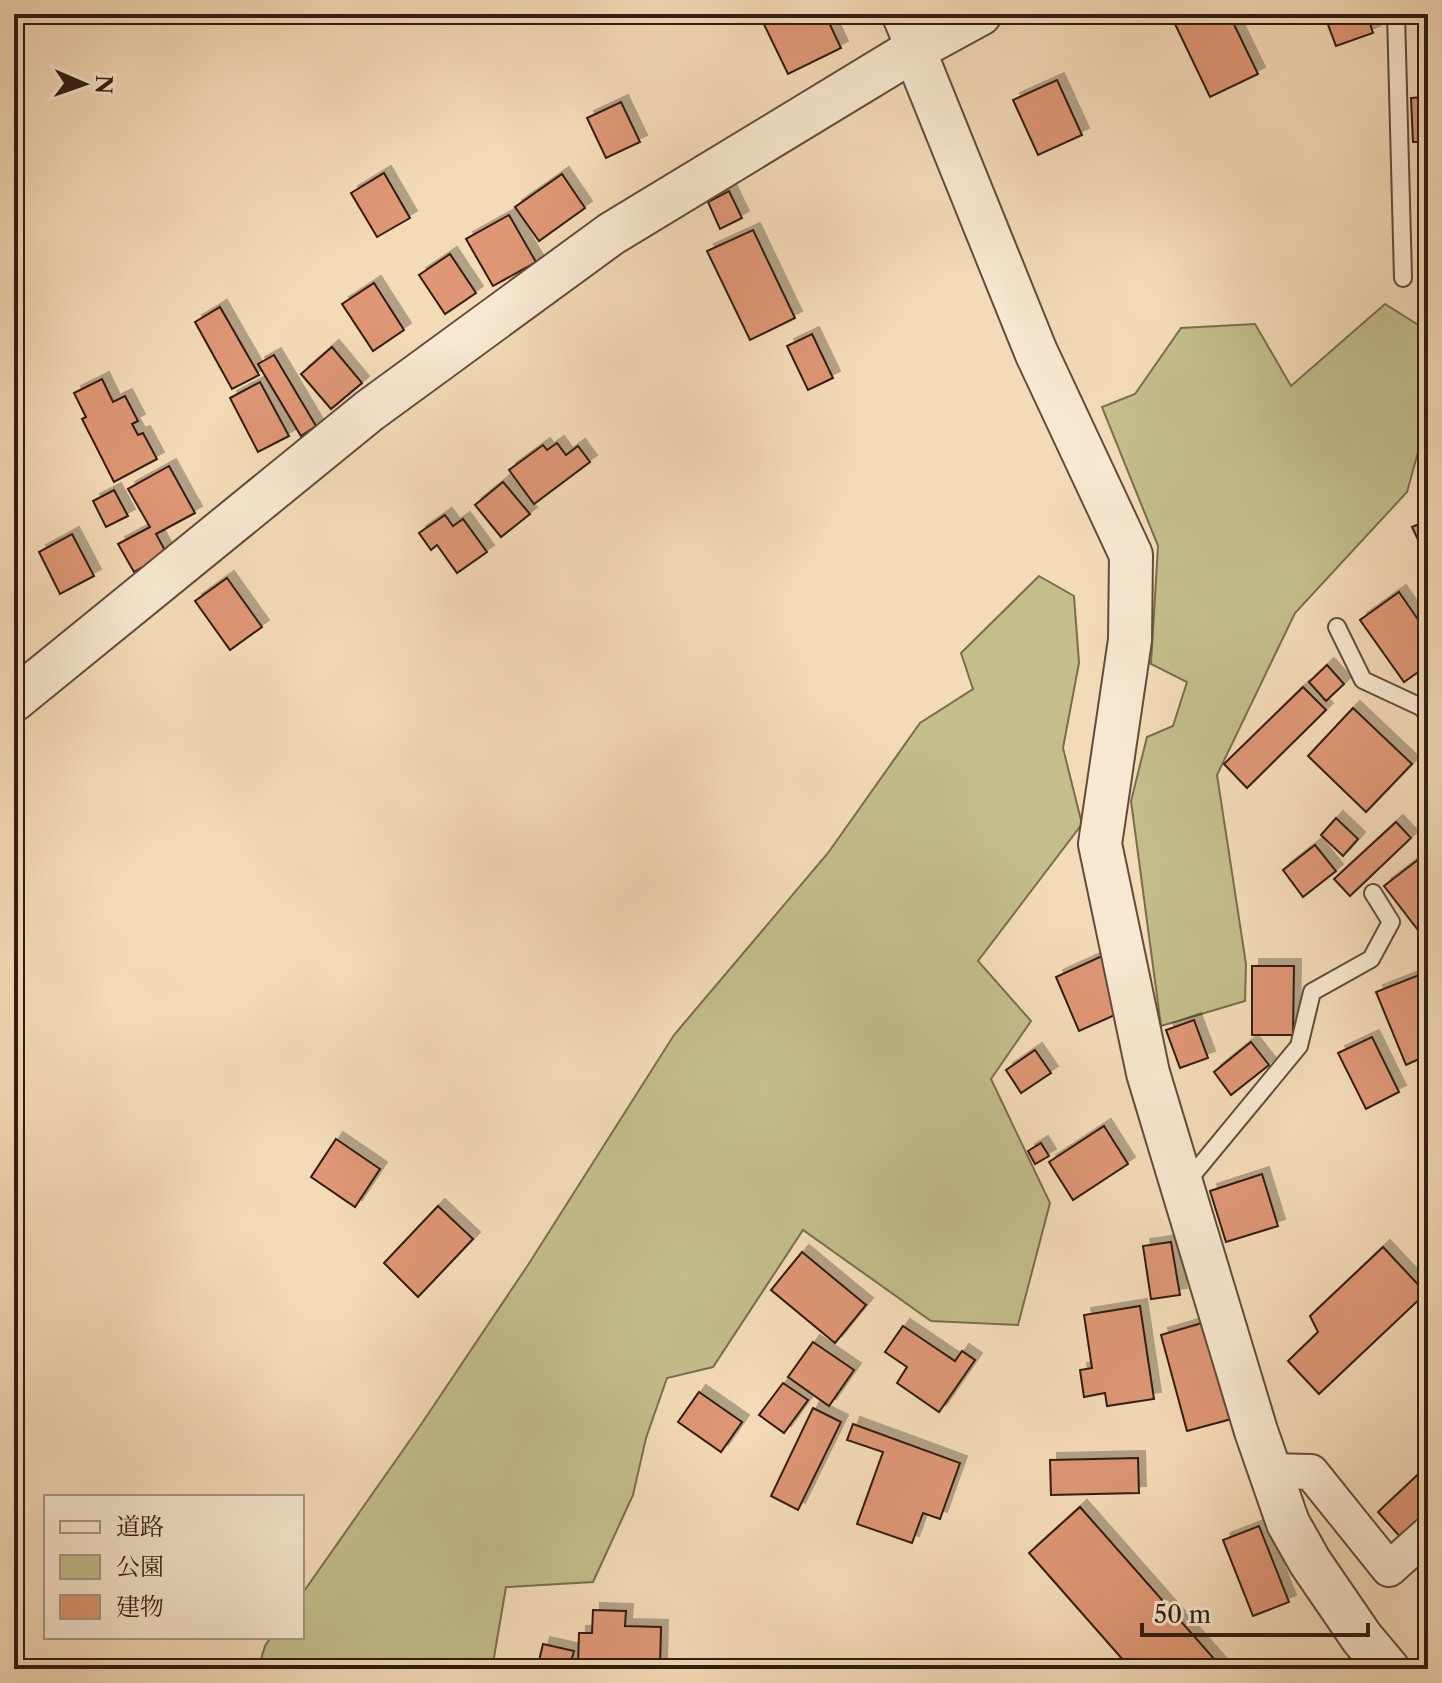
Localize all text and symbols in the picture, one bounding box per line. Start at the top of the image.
north arrow [44,44,124,124]
text: N [90,75,117,95]
legend [44,1495,304,1639]
text: 道路 [116,1512,164,1541]
text: 公園 [116,1552,164,1581]
scale bar [1142,1587,1368,1637]
text: 建物 [116,1592,164,1621]
text: 50 m [1154,1600,1211,1629]

